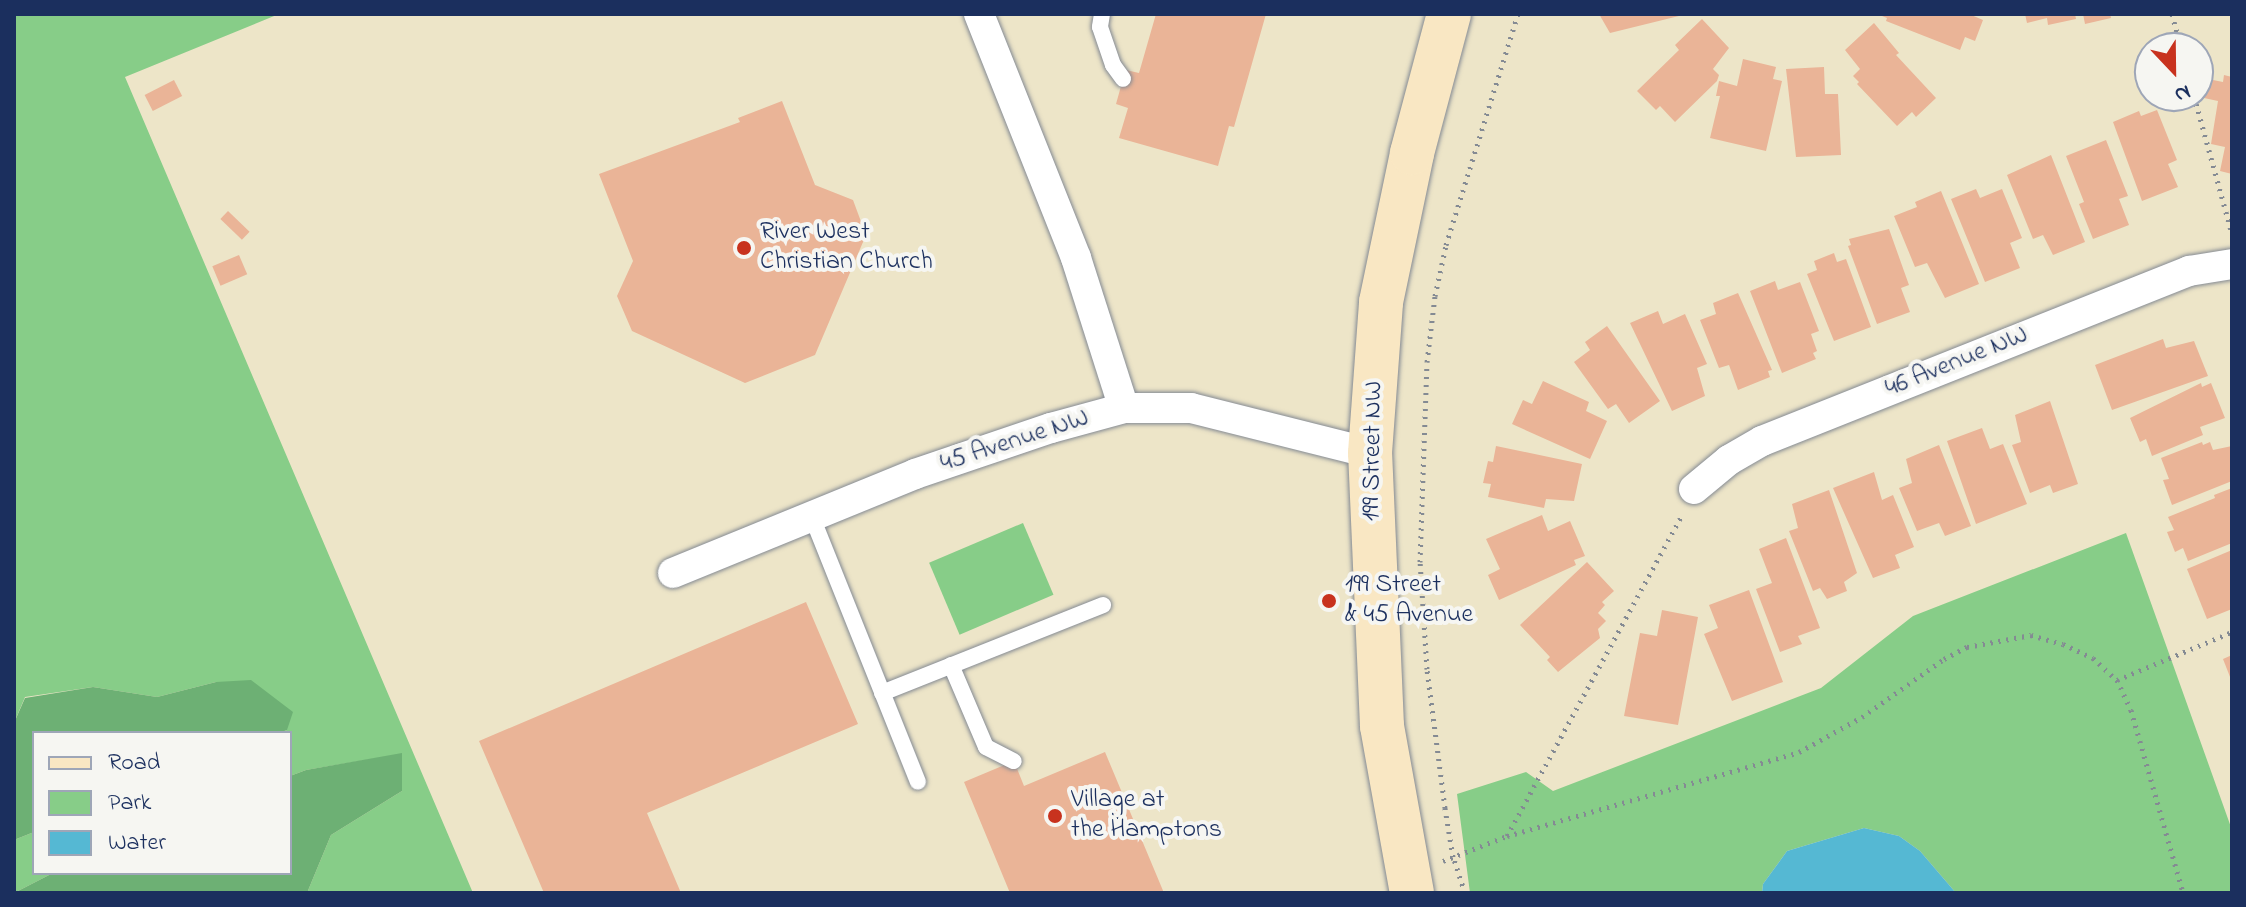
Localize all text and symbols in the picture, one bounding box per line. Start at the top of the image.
north arrow [2134,32,2214,112]
text: N [2169,75,2195,110]
place label: River West Christian Church [760,217,933,278]
marker: River West Christian Church [735,239,753,257]
street label: 46 Avenue NW [1881,320,2033,406]
street label: 199 Street NW [1357,381,1391,521]
street label: 45 Avenue NW [937,403,1093,481]
place label: 199 Street & 45 Avenue [1345,570,1473,632]
marker: 199 Street & 45 Avenue [1320,592,1338,610]
legend [32,731,292,875]
text: Road [108,746,160,781]
place label: Village at the Hamptons [1071,785,1222,846]
text: Park [108,786,151,821]
marker: Village at the Hamptons [1046,807,1064,825]
text: Water [108,826,166,861]

